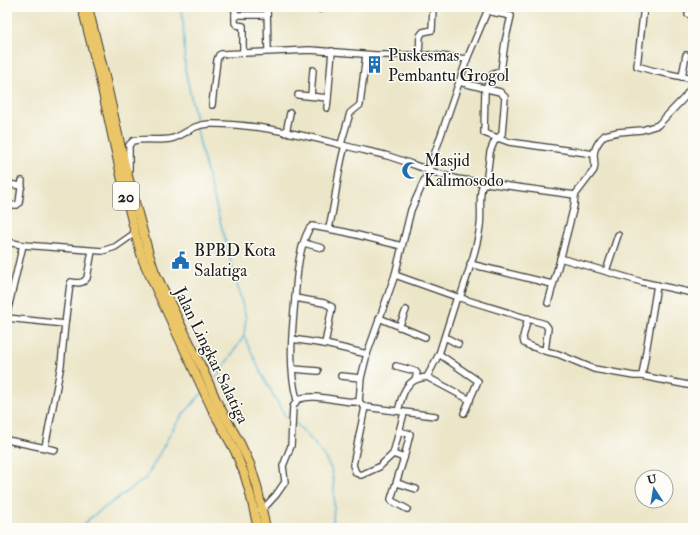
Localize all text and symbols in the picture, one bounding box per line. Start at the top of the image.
place label: Puskesmas Pembantu Grogol [388,45,510,86]
building icon: Puskesmas Pembantu Grogol [365,55,385,75]
place label: Masjid Kalimosodo [424,150,504,191]
mosque icon: Masjid Kalimosodo [401,160,421,180]
road number: 20 [113,182,139,210]
place label: BPBD Kota Salatiga [194,240,277,281]
public building icon: BPBD Kota Salatiga [171,250,191,270]
street label: Jalan Lingkar Salatiga [168,283,254,428]
north arrow [634,469,674,509]
text: U [646,472,659,487]

